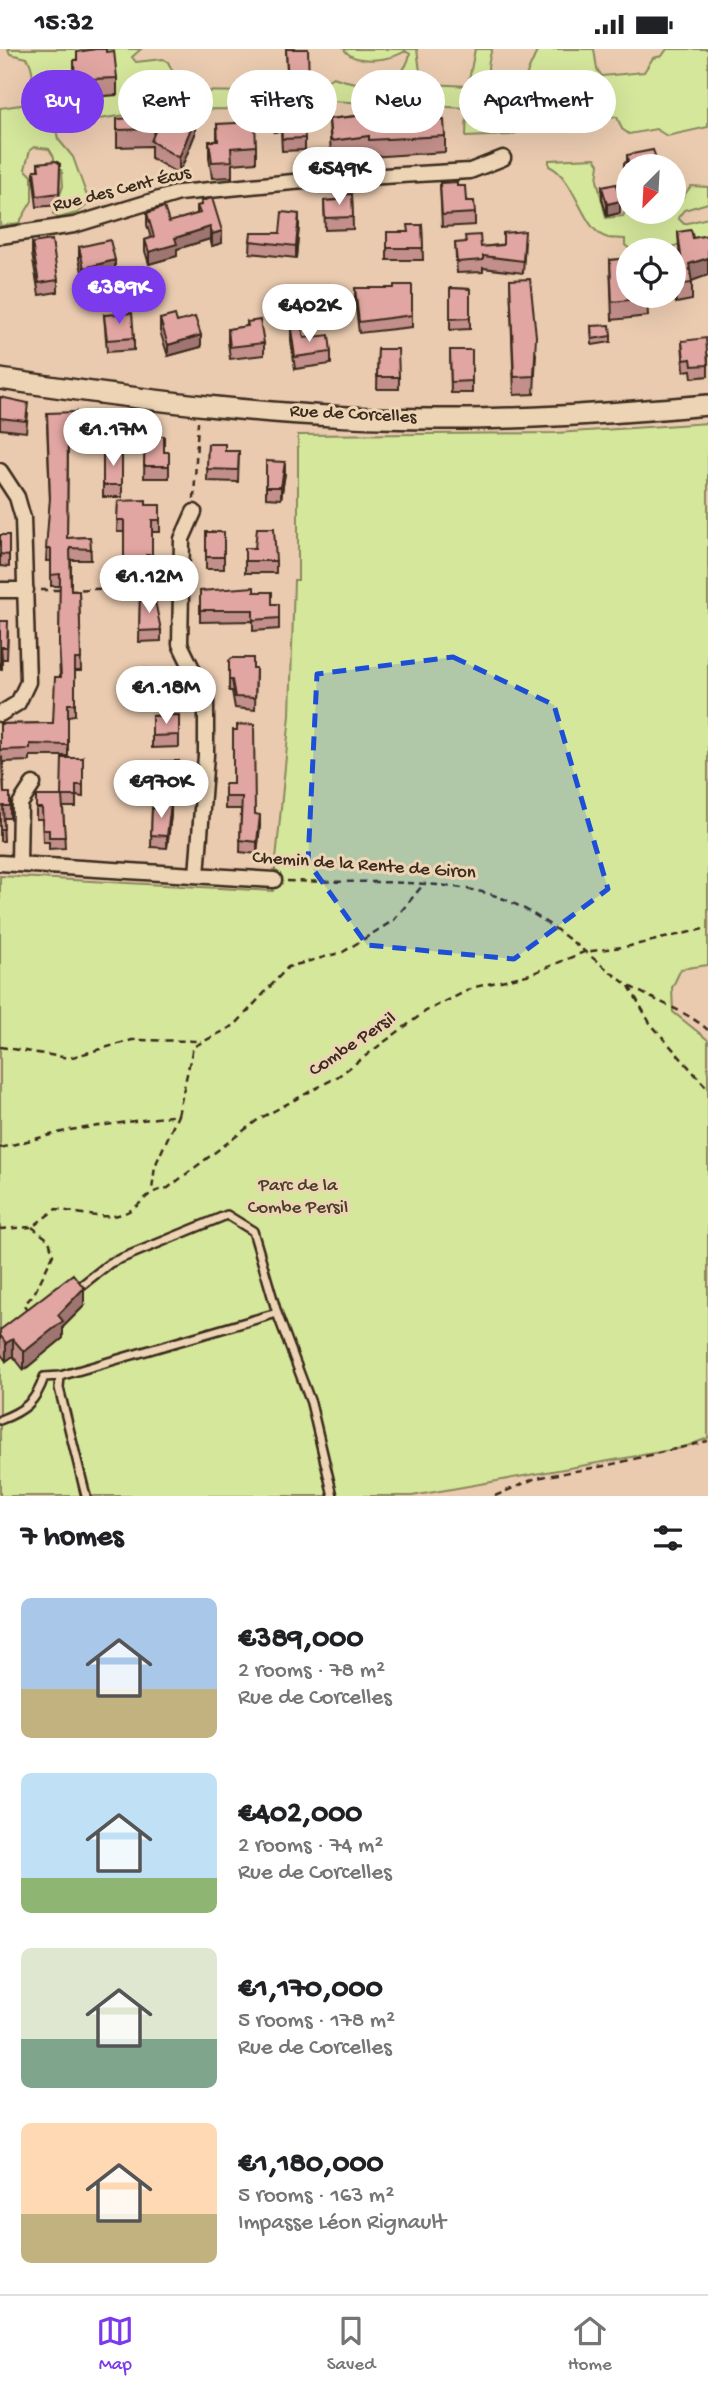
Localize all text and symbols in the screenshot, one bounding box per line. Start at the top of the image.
text: 15:32 [35,9,94,40]
chip: Buy [21,70,104,133]
chip: Rent [118,70,213,133]
chip: Filters [227,70,337,133]
chip: New [351,70,445,133]
chip: Apartment [459,70,616,133]
pin: €549K [290,148,388,207]
north arrow [616,154,686,224]
map controls [616,154,686,308]
text: €549K [309,156,369,183]
street label: Rue des Cent Écus [51,162,194,218]
button: locate [616,238,686,308]
pin: €389K [70,267,168,326]
text: €389K [88,275,150,302]
pin: €402K [260,285,358,344]
text: €402K [278,293,340,320]
street label: Rue de Corcelles [289,400,418,430]
pin: €1.17M [56,409,170,468]
text: €1.17M [79,417,147,444]
pin: €1.12M [92,555,206,615]
text: €1.12M [116,564,182,591]
pin: €1.18M [109,667,223,726]
text: €1.18M [132,675,200,702]
pin: €970K [112,761,210,820]
text: €970K [130,769,192,796]
street label: Chemin de la Rente de Giron [251,847,477,885]
street label: Combe Persil [305,1007,401,1083]
park label: Parc de la Combe Persil [248,1175,348,1220]
icon: filters [649,1519,687,1557]
text: 7 homes [21,1521,123,1556]
text: €389,000 [238,1623,363,1658]
icon: home [77,1626,161,1710]
text: 2 rooms · 78 m² [238,1658,385,1685]
text: Rue de Corcelles [238,1685,392,1712]
text: €402,000 [238,1798,362,1833]
icon: home [77,1801,161,1885]
text: 2 rooms · 74 m² [238,1833,383,1860]
text: Rue de Corcelles [238,1860,392,1887]
text: €1,170,000 [238,1973,383,2008]
icon: home [77,1976,161,2060]
text: 5 rooms · 178 m² [238,2008,395,2035]
text: Rue de Corcelles [238,2035,392,2062]
text: €1,180,000 [238,2148,384,2183]
icon: home [77,2151,161,2235]
text: 5 rooms · 163 m² [238,2183,394,2210]
text: Impasse Léon Rignault [238,2210,446,2237]
tab: Map [96,2312,134,2377]
tab: Saved [327,2312,375,2377]
tab: Home [568,2312,612,2377]

